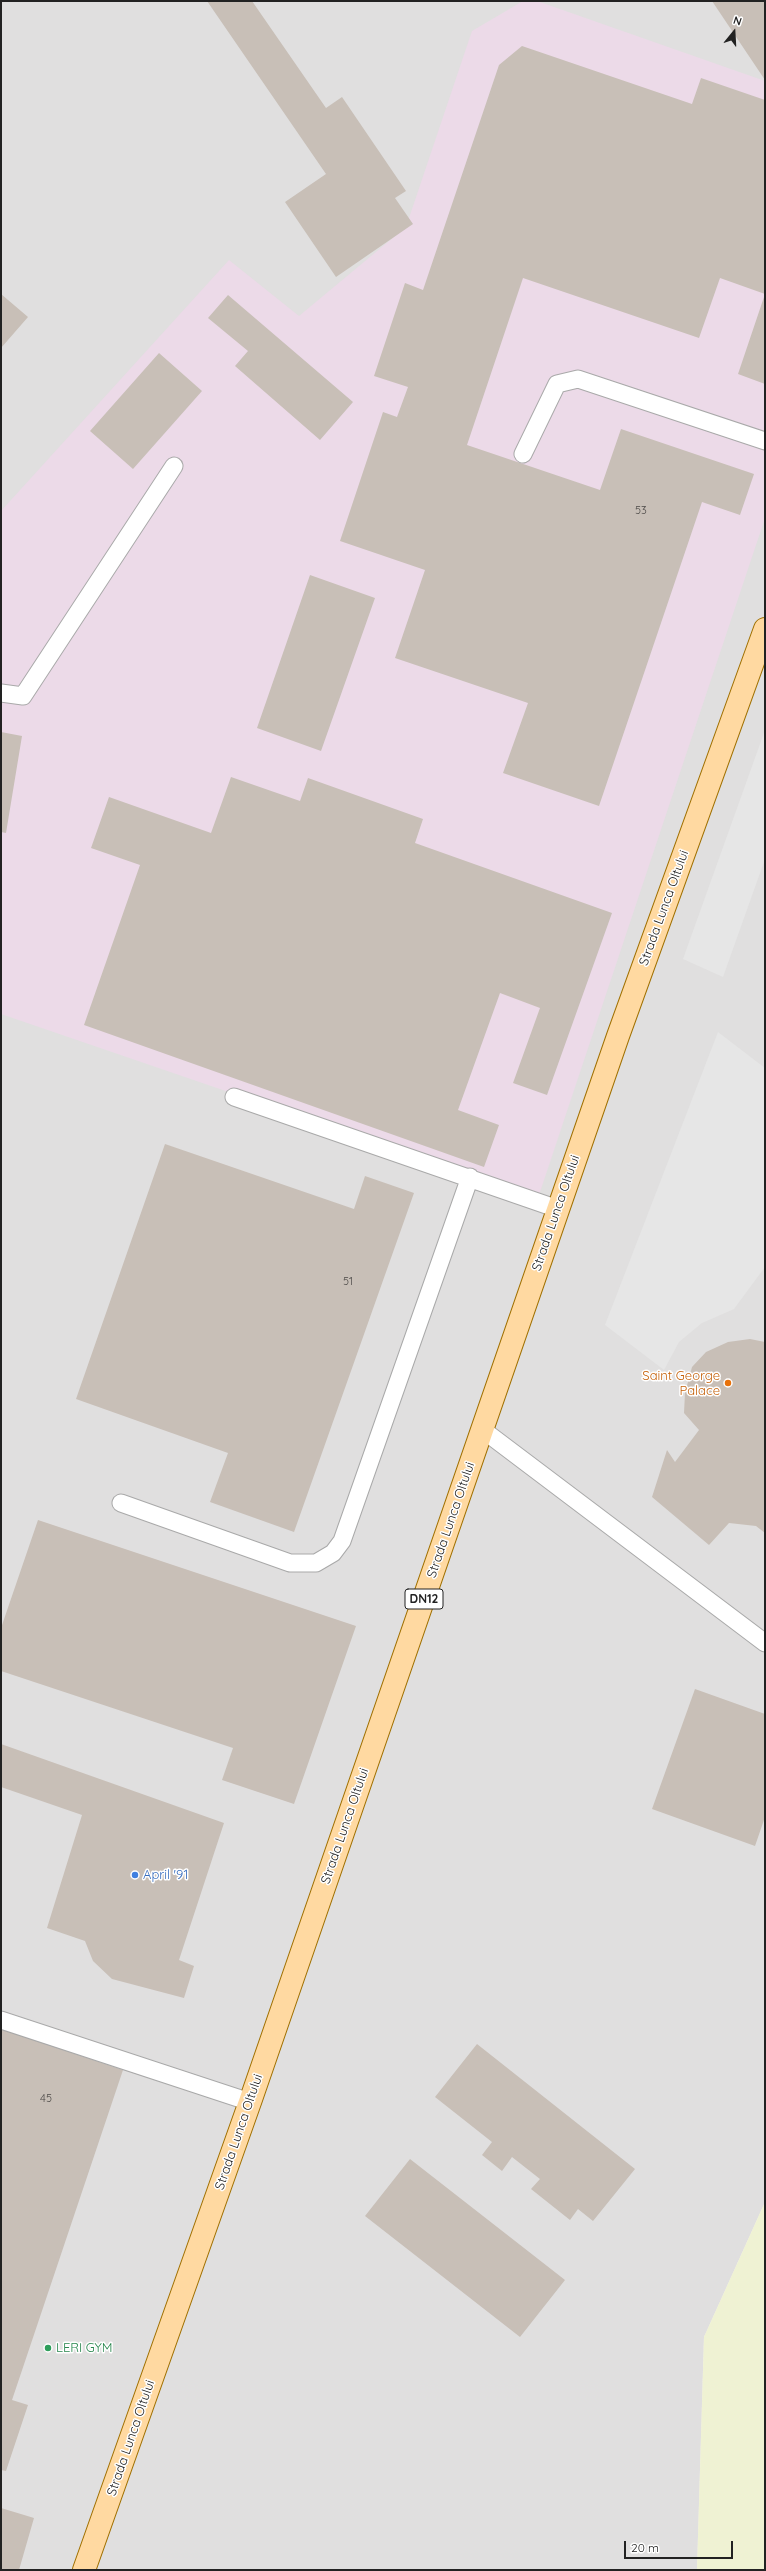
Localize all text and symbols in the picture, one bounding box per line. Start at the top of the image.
north arrow [714,12,754,52]
text: N [732,13,744,28]
house number: 53 [635,504,647,518]
street label: Strada Lunca Oltului [636,848,692,968]
street label: Strada Lunca Oltului [529,1153,583,1273]
house number: 51 [343,1275,353,1289]
place label: Saint George Palace [642,1368,720,1399]
marker: Saint George Palace [723,1378,733,1388]
street label: Strada Lunca Oltului [424,1460,478,1580]
road number: DN12 [405,1589,443,1609]
street label: Strada Lunca Oltului [318,1766,372,1886]
place label: April '91 [143,1867,188,1883]
marker: April '91 [130,1870,140,1880]
street label: Strada Lunca Oltului [212,2072,266,2192]
house number: 45 [40,2092,52,2106]
place label: LERI GYM [56,2340,113,2356]
marker: LERI GYM [43,2343,53,2353]
street label: Strada Lunca Oltului [104,2378,158,2498]
scale bar [626,2533,735,2559]
text: 20 m [631,2540,659,2555]

